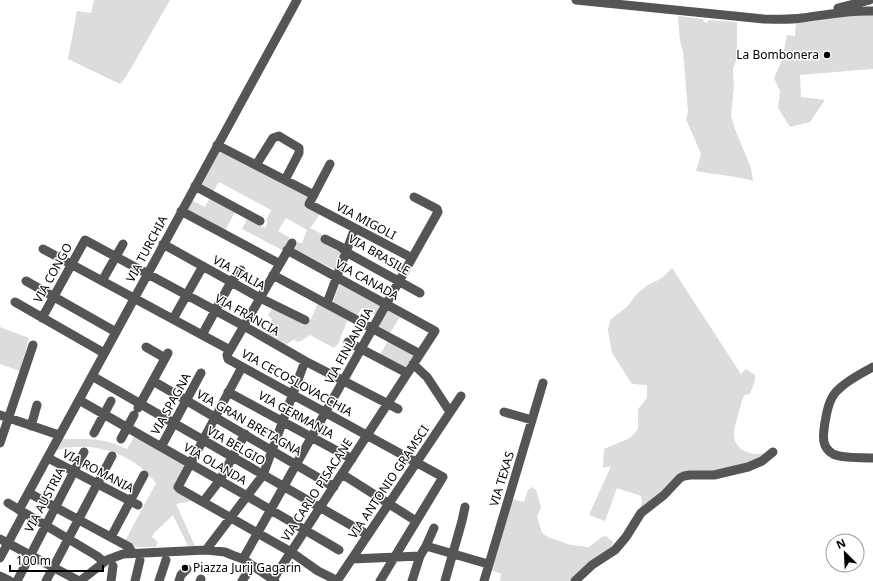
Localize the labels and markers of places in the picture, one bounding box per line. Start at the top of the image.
place label: La Bombonera [736,46,819,63]
marker: La Bombonera [822,50,832,60]
place label: Piazza Jurij Gagarin [193,559,301,576]
marker: Piazza Jurij Gagarin [180,563,190,573]

